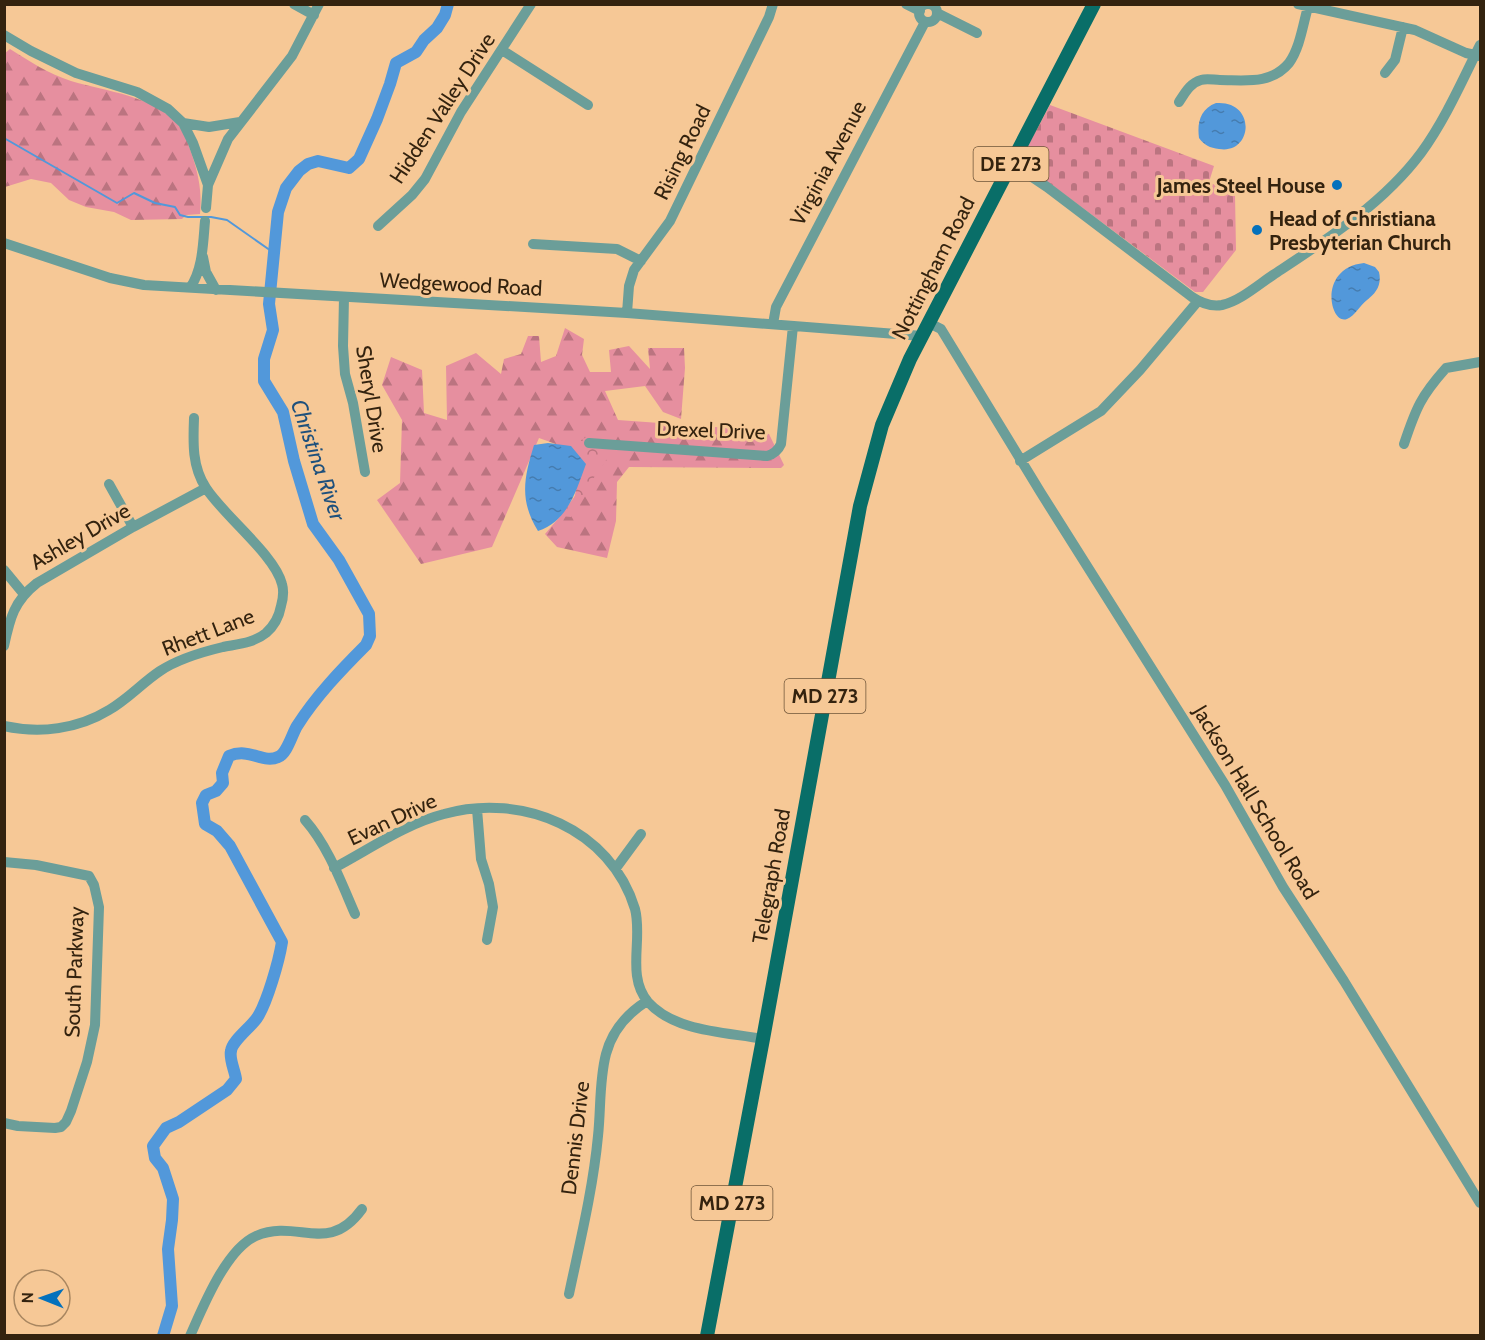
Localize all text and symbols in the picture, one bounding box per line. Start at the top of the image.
street label: Hidden Valley Drive [384,28,500,188]
street label: Virginia Avenue [785,96,871,230]
street label: Rising Road [648,100,716,204]
road number: DE 273 [974,147,1048,181]
place label: James Steel House [1156,173,1325,198]
marker: James Steel House [1330,178,1344,192]
street label: Nottingham Road [886,192,980,344]
place label: Head of Christiana Presbyterian Church [1269,206,1451,255]
marker: Head of Christiana Presbyterian Church [1250,223,1264,237]
street label: Wedgewood Road [379,267,543,301]
street label: Sheryl Drive [351,344,393,455]
water label: Christina River [285,396,352,525]
street label: Drexel Drive [656,416,766,444]
street label: Ashley Drive [26,497,134,575]
street label: Rhett Lane [158,603,258,661]
road number: MD 273 [784,679,866,713]
street label: Jackson Hall School Road [1188,700,1324,903]
street label: Evan Drive [344,787,441,850]
street label: Telegraph Road [747,807,795,945]
street label: South Parkway [59,906,89,1038]
street label: Dennis Drive [556,1079,594,1196]
road number: MD 273 [692,1186,772,1220]
north arrow [12,1268,72,1328]
text: N [18,1292,37,1304]

